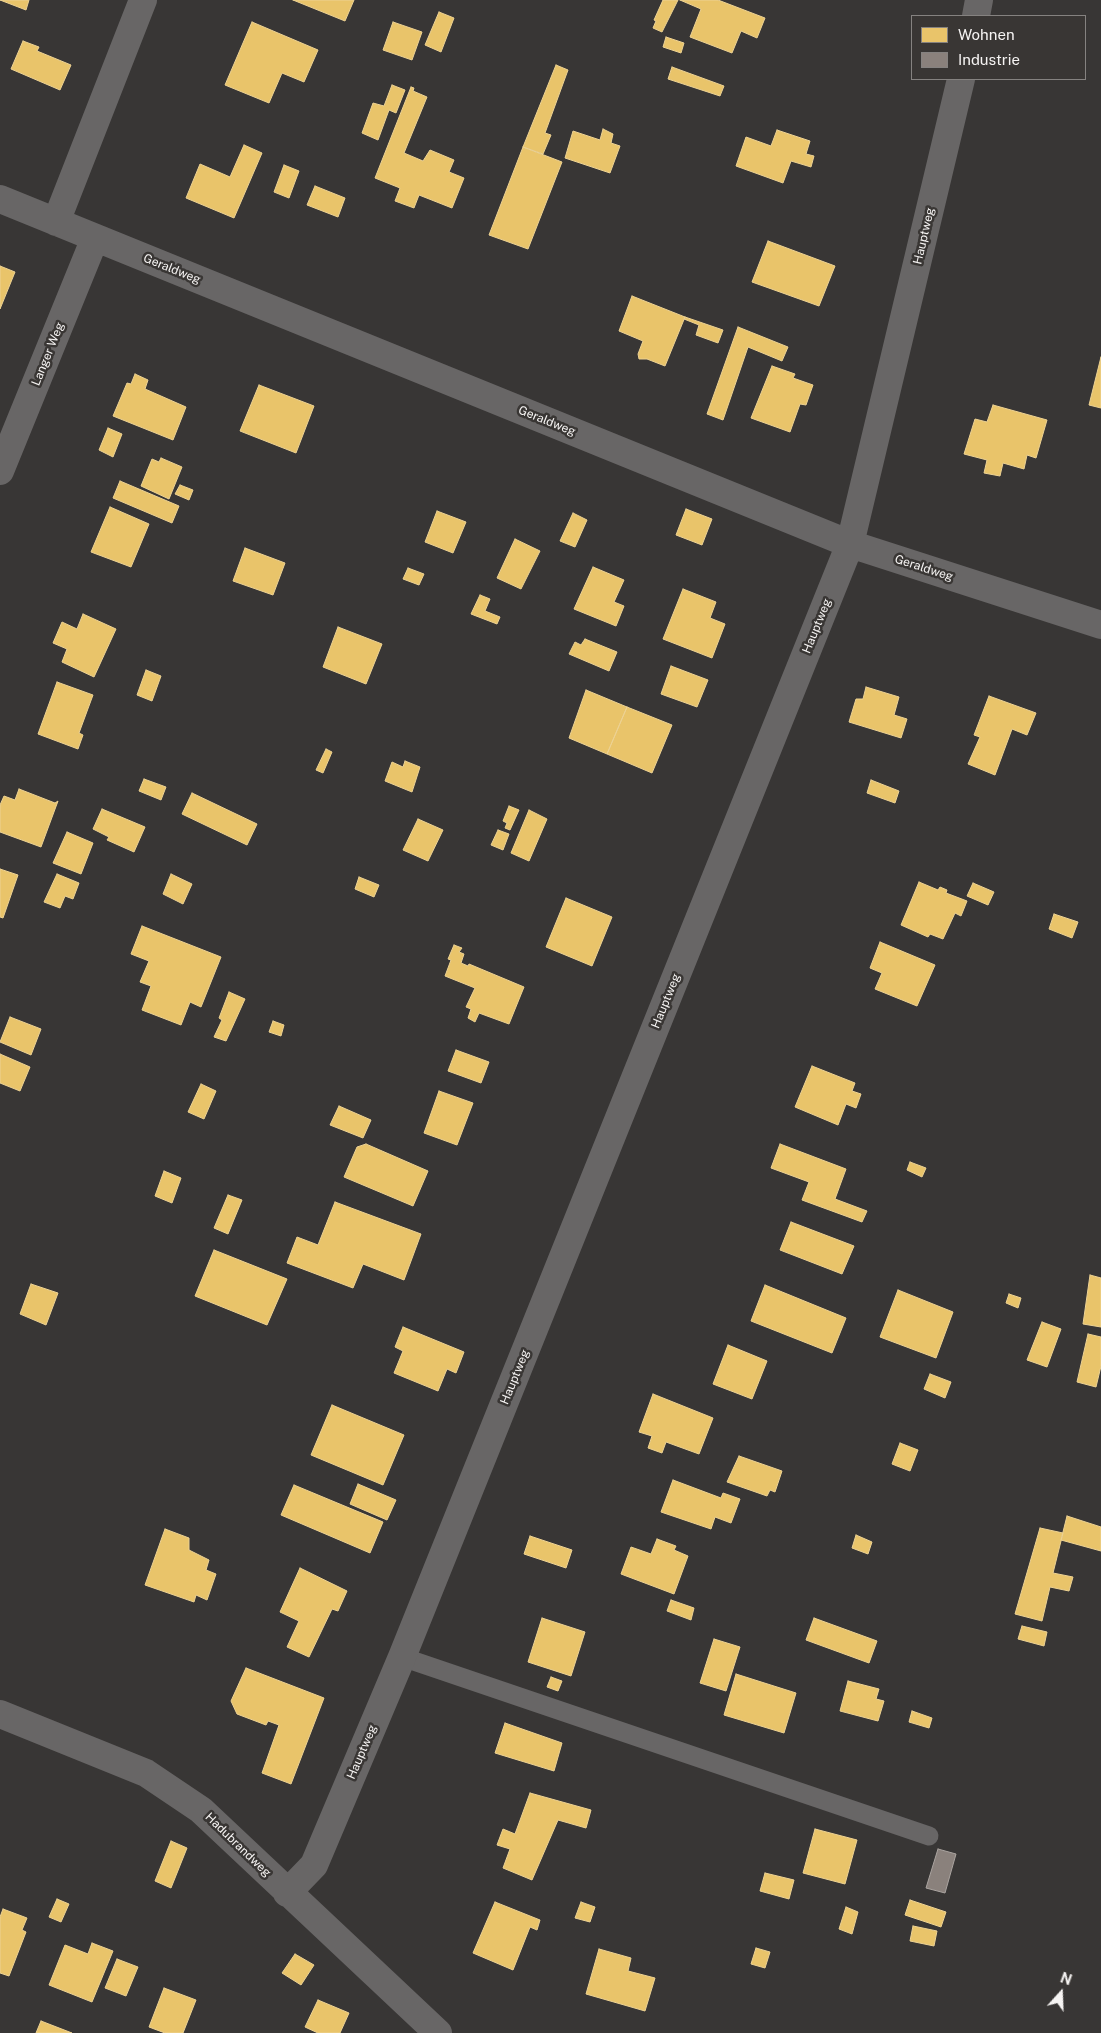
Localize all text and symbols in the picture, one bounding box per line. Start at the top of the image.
legend [911,15,1086,80]
text: Wohnen [958,26,1015,43]
text: Industrie [958,51,1020,68]
street label: Hauptweg [910,206,938,266]
street label: Geraldweg [141,251,203,287]
street label: Langer Weg [29,320,67,388]
street label: Geraldweg [516,403,578,439]
street label: Geraldweg [893,552,955,584]
street label: Hauptweg [799,596,835,656]
street label: Hauptweg [648,971,684,1031]
street label: Hauptweg [497,1347,533,1407]
street label: Hauptweg [344,1723,380,1781]
street label: Hadubrandweg [202,1810,274,1880]
north arrow [1036,1968,1086,2018]
text: N [1058,1970,1074,1988]

